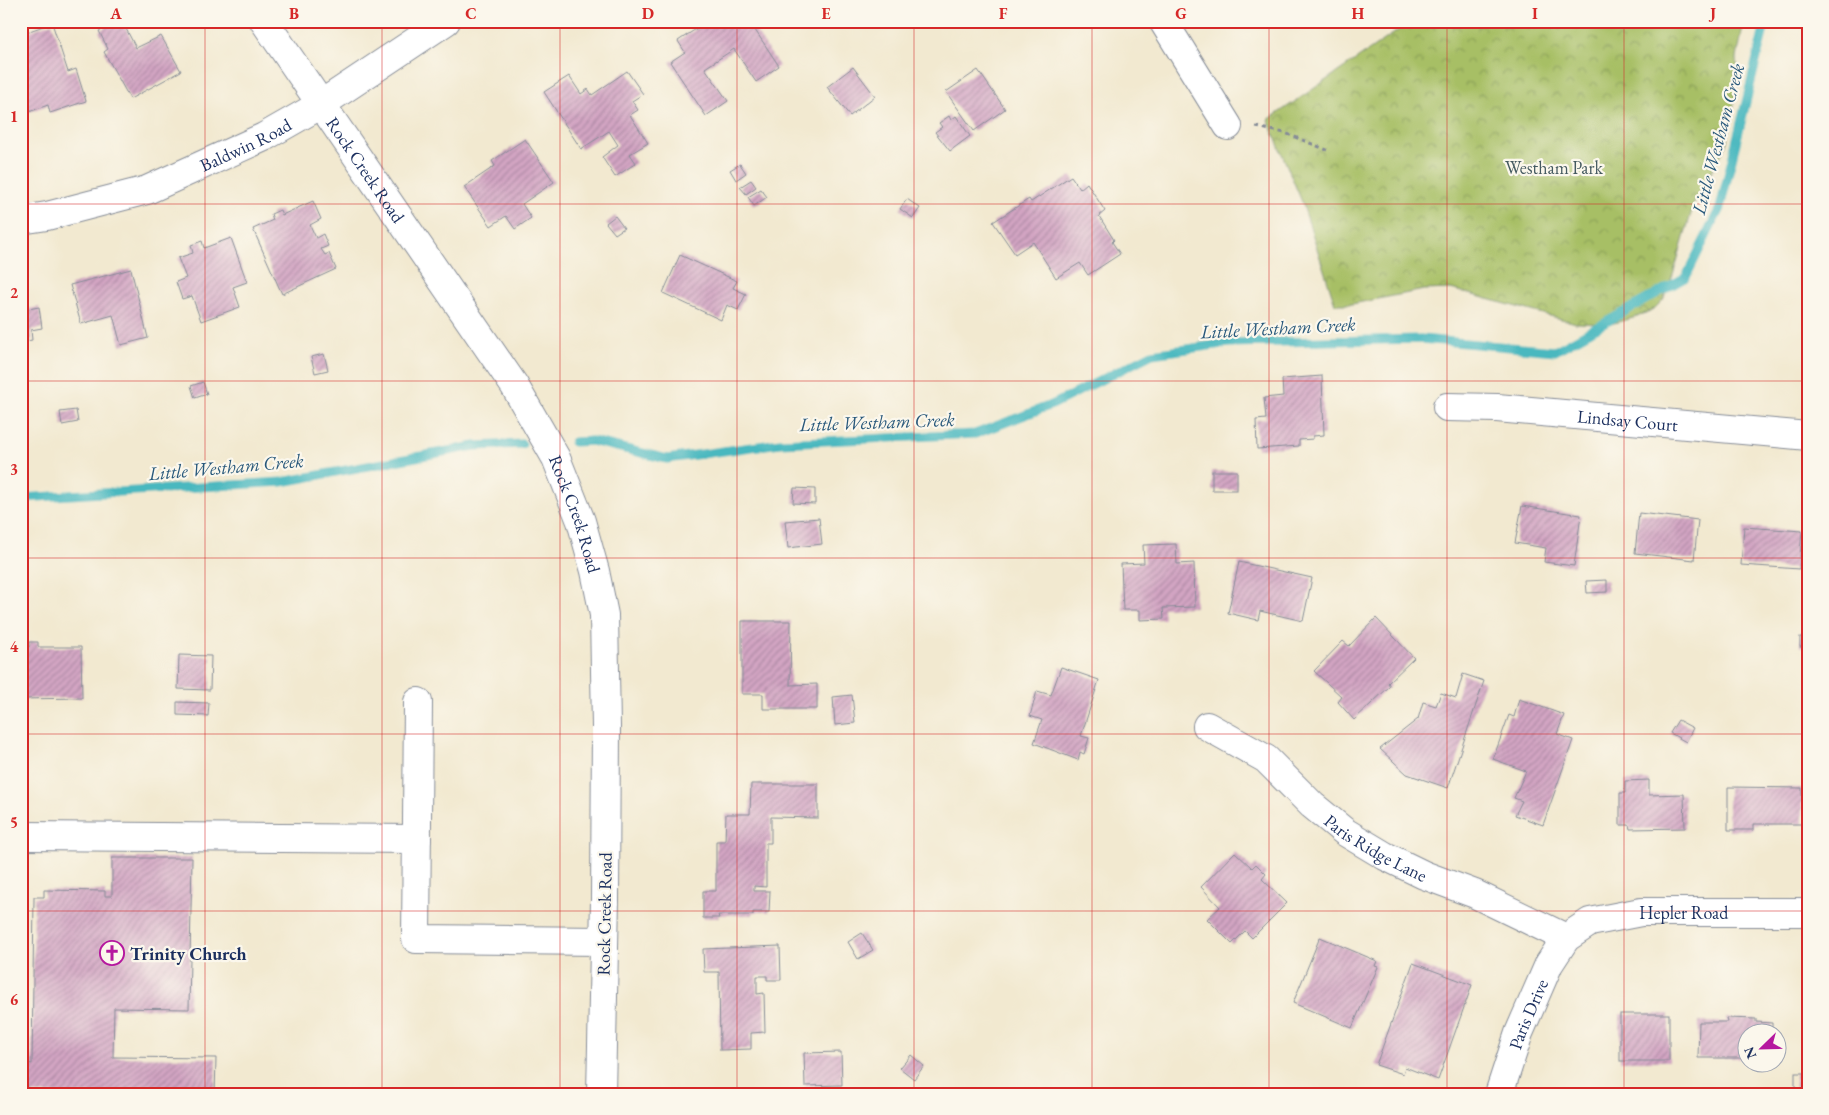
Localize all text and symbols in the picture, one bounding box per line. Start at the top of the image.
text: A [109,3,122,24]
text: B [289,3,299,24]
text: C [465,3,477,24]
text: D [642,3,654,24]
text: E [821,3,831,24]
text: F [999,3,1008,24]
text: G [1175,3,1187,24]
text: H [1352,3,1365,24]
text: I [1532,3,1538,24]
text: J [1708,3,1716,24]
water label: Little Westham Creek [1686,60,1750,218]
text: 1 [10,106,18,127]
street label: Baldwin Road [196,112,296,176]
street label: Rock Creek Road [321,112,411,228]
park label: Westham Park [1505,156,1604,179]
text: 2 [10,282,19,303]
water label: Little Westham Creek [1199,311,1357,345]
street label: Lindsay Court [1576,404,1679,436]
water label: Little Westham Creek [798,407,955,437]
water label: Little Westham Creek [146,448,305,486]
street label: Rock Creek Road [544,451,607,576]
text: 3 [10,459,18,480]
text: 4 [10,636,19,657]
street label: Paris Ridge Lane [1320,809,1431,886]
text: 5 [10,812,18,833]
street label: Rock Creek Road [591,851,617,976]
street label: Hepler Road [1639,901,1729,924]
church icon: Trinity Church [99,940,125,966]
place label: Trinity Church [130,942,247,965]
street label: Paris Drive [1503,975,1553,1052]
text: 6 [10,989,19,1010]
north arrow [1736,1022,1786,1072]
text: N [1739,1044,1761,1062]

